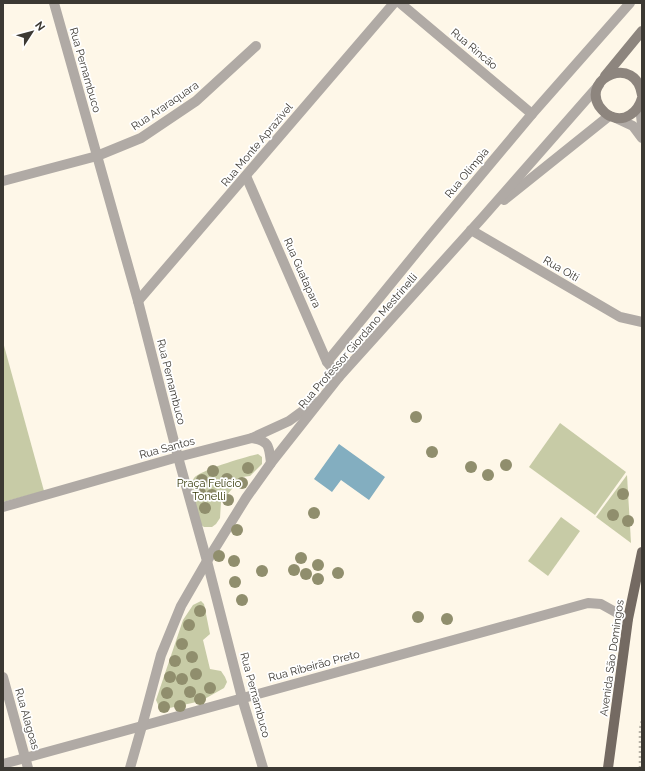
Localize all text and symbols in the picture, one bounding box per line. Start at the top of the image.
north arrow [12,12,52,52]
text: N [32,19,47,34]
street label: Rua Pernambuco [67,26,103,114]
street label: Rua Rincão [448,26,500,73]
street label: Rua Araraquara [129,79,201,133]
street label: Rua Monte Aprazível [218,101,296,189]
street label: Rua Olímpia [442,145,492,201]
street label: Rua Guatapara [281,236,323,310]
street label: Rua Oiti [541,254,581,284]
street label: Rua Professor Giordano Mestrinelli [296,271,420,411]
street label: Rua Pernambuco [154,338,188,427]
street label: Rua Santos [138,434,196,462]
park label: Praça Felício Tonelli [177,477,242,503]
street label: Avenida São Domingos [597,599,627,717]
street label: Rua Ribeirão Preto [267,647,361,684]
street label: Rua Pernambuco [237,651,273,740]
street label: Rua Alagoas [12,687,42,751]

